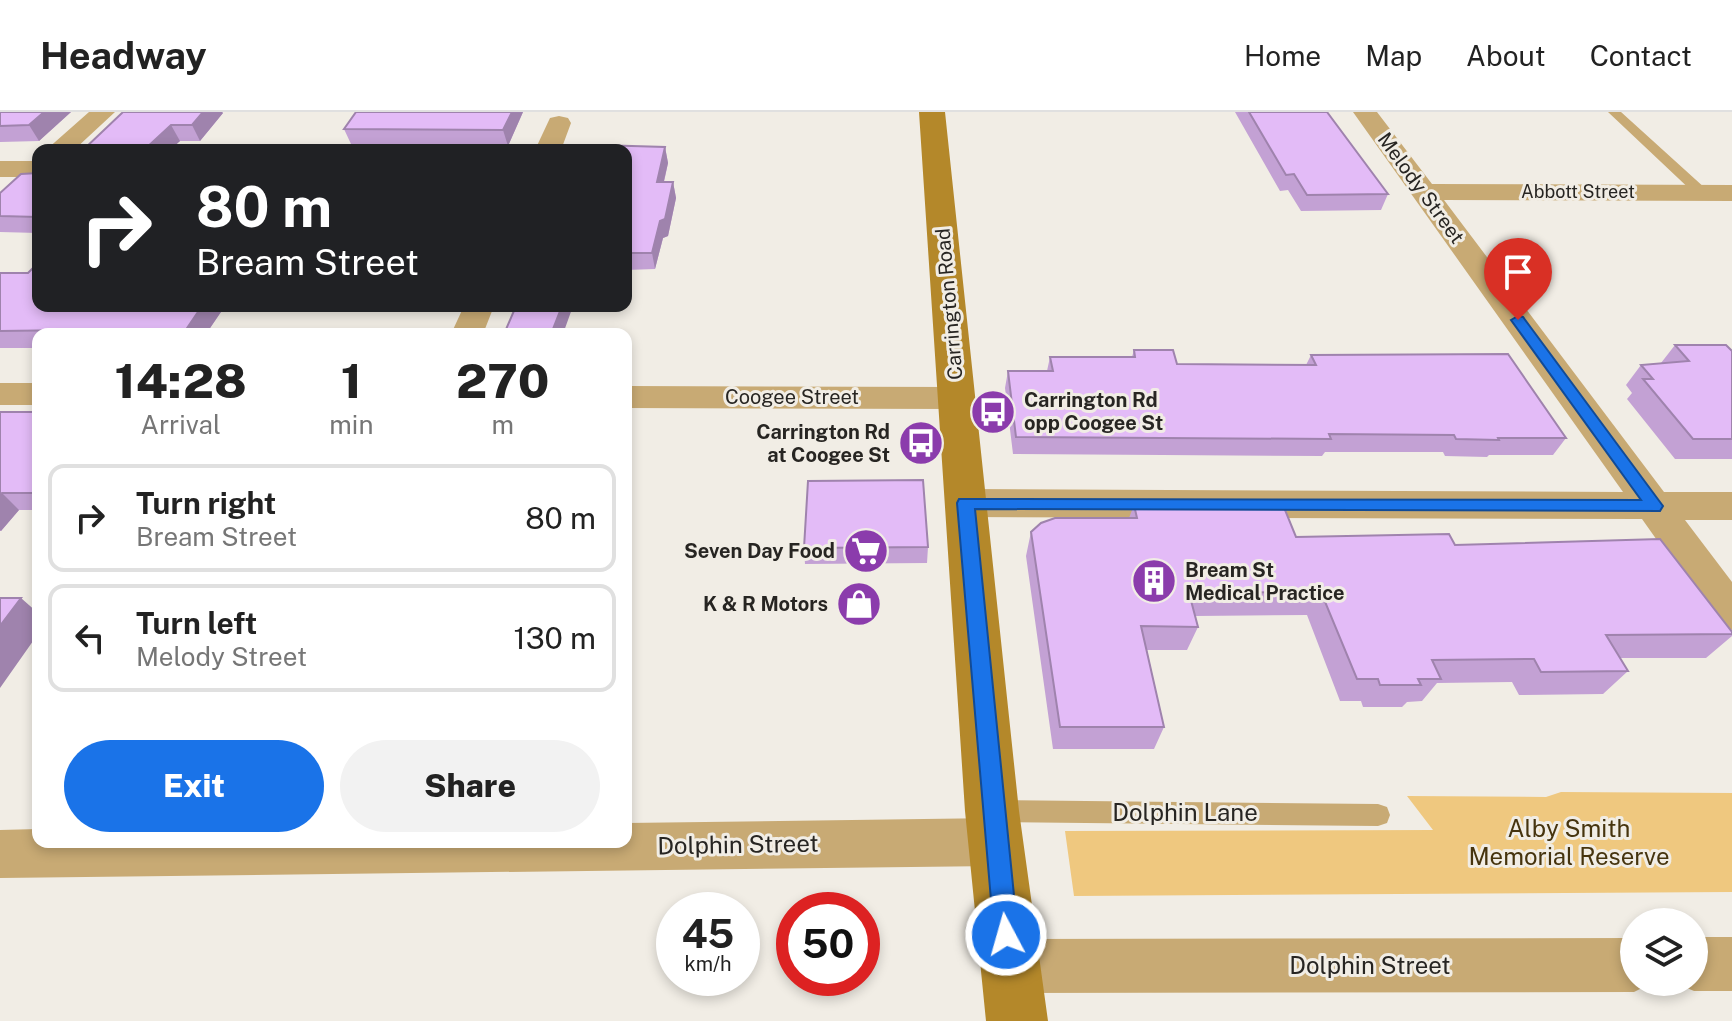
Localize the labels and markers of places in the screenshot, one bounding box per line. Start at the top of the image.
pin [1484,238,1552,320]
bus stop icon: Carrington Rd opp Coogee St [969,388,1017,436]
place label: Carrington Rd opp Coogee St [1024,388,1163,435]
bus stop icon: Carrington Rd at Coogee St [897,419,945,467]
place label: Carrington Rd at Coogee St [756,420,890,467]
supermarket icon: Seven Day Food [842,527,890,575]
place label: Seven Day Food [684,539,835,563]
building icon: Bream St Medical Practice [1130,557,1178,605]
place label: Bream St Medical Practice [1185,558,1345,605]
shop icon: K & R Motors [835,580,883,628]
place label: K & R Motors [703,592,828,616]

